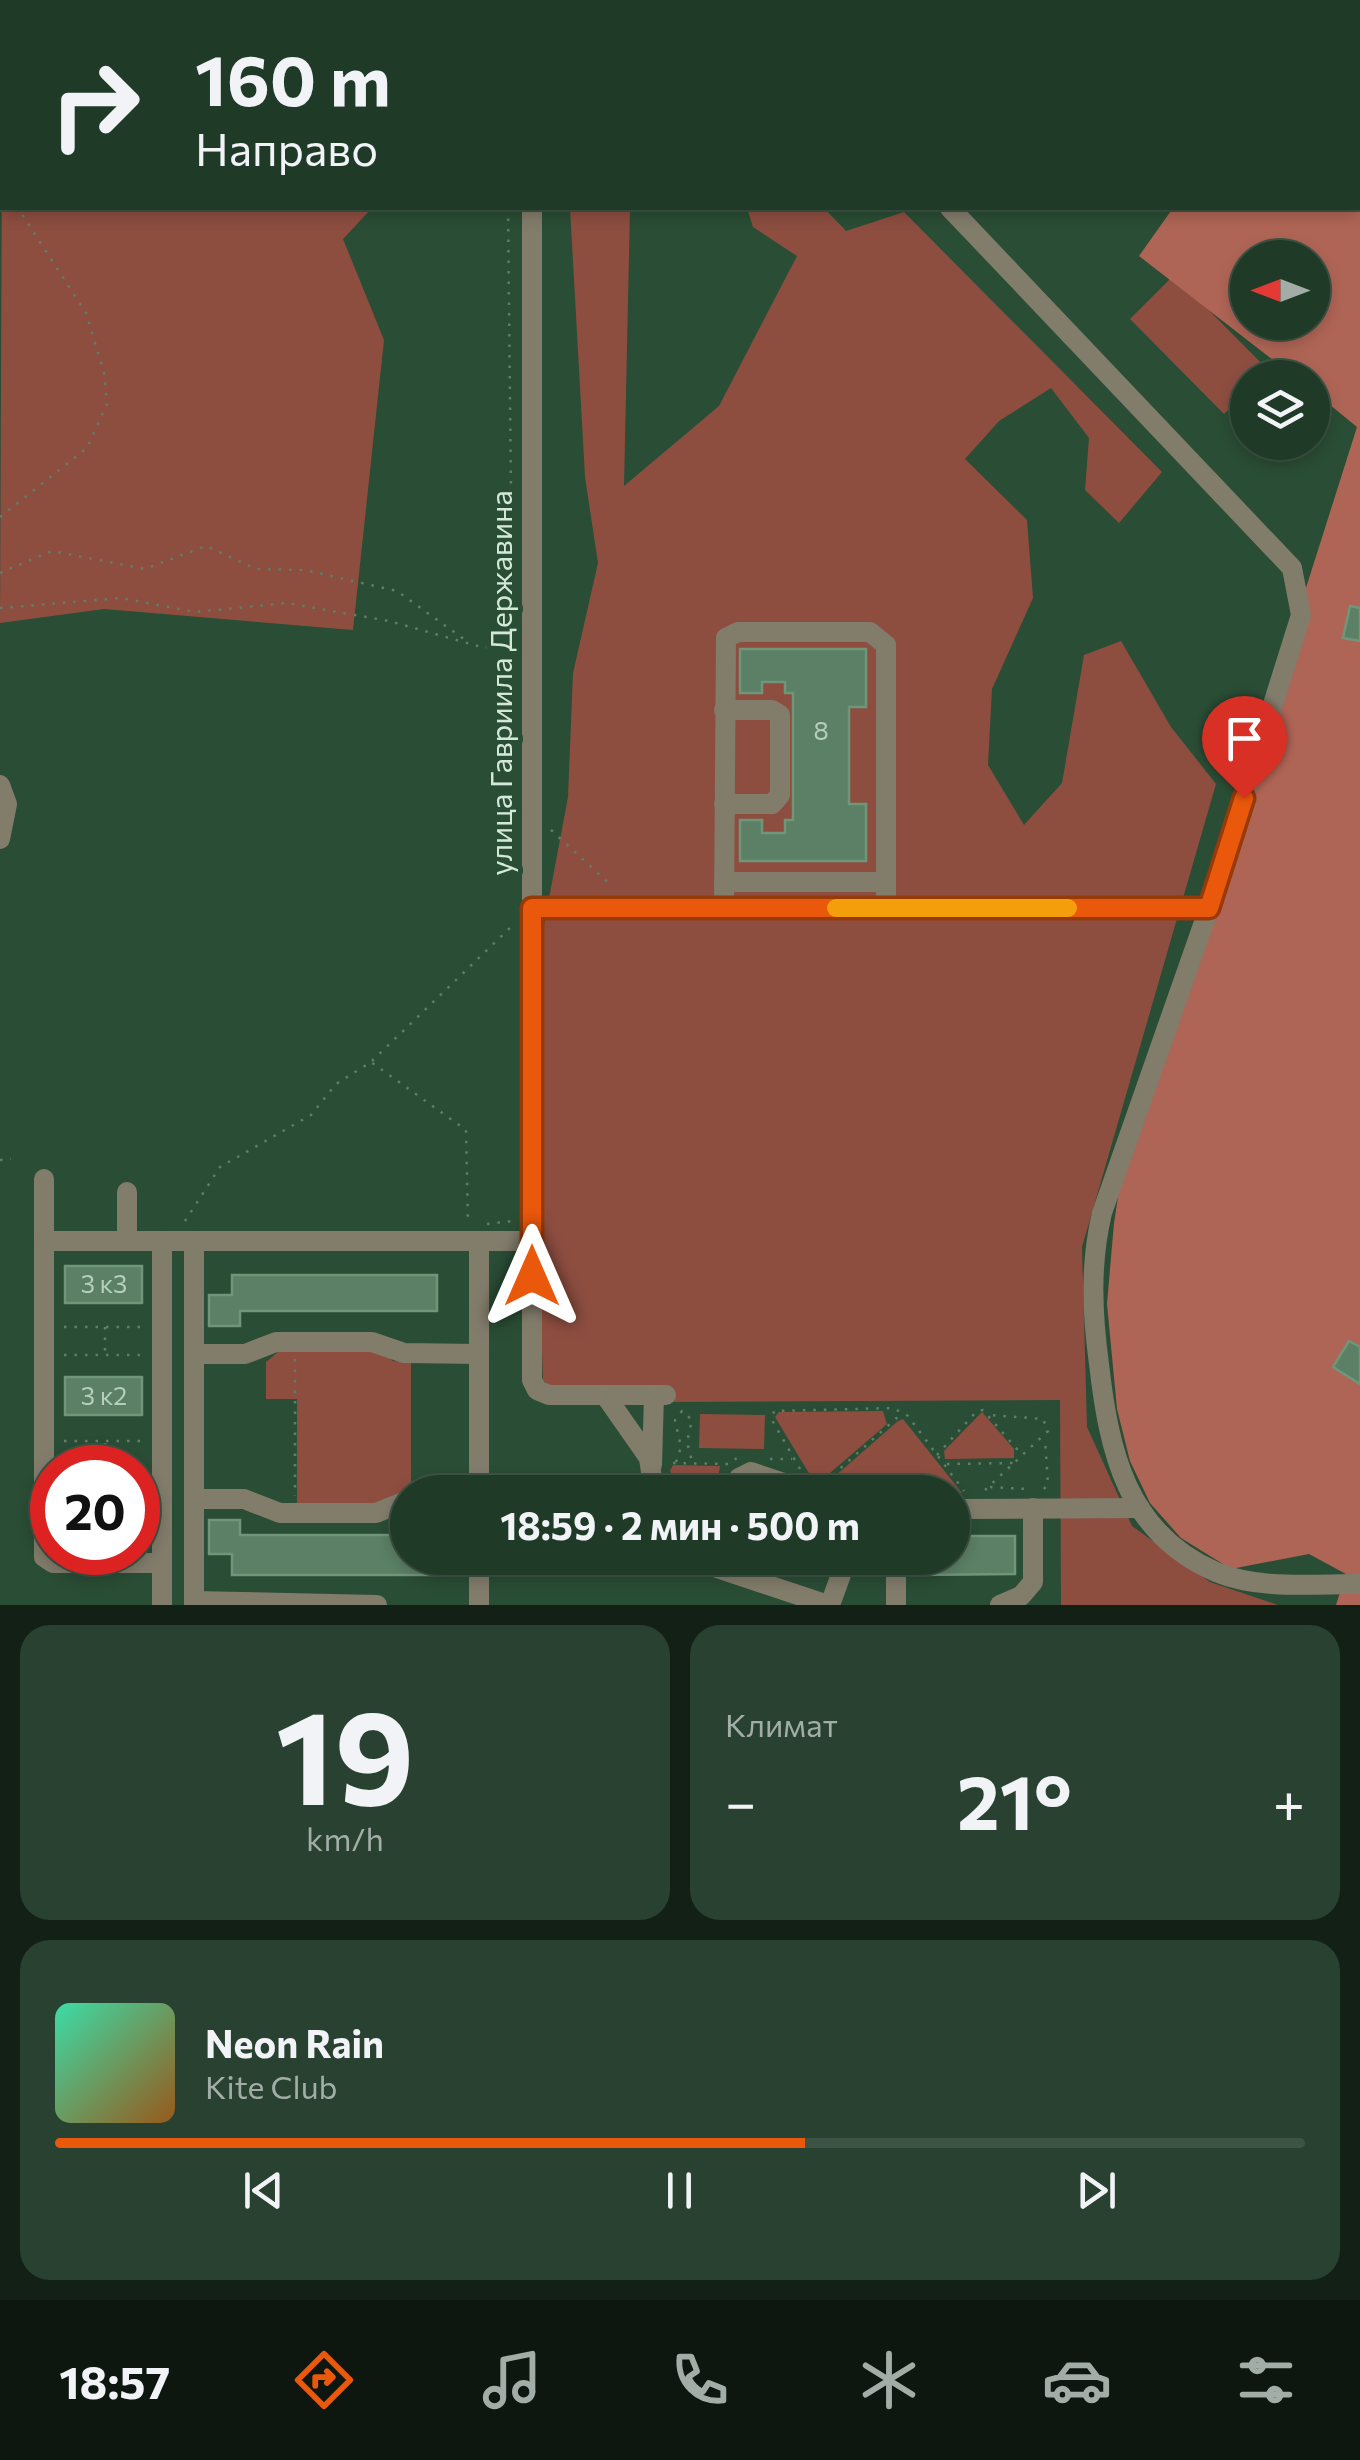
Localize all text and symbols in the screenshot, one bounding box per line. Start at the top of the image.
text: 160 m [195,35,391,120]
icon: right [30,40,160,170]
text: Направо [195,120,378,175]
north arrow [1230,240,1330,340]
map controls [1230,240,1330,460]
button: layers [1230,360,1330,460]
street label: улица Гавриила Державина [481,490,518,876]
pin [1202,696,1287,799]
icon: arrive [1217,711,1272,766]
house number: 8 [813,715,829,745]
position arrow [480,1224,584,1328]
house number: 3 к3 [81,1268,127,1298]
house number: 3 к2 [81,1380,127,1410]
speed limit sign: 20 [30,1445,160,1575]
text: 18:59 · 2 мин · 500 m [500,1501,860,1548]
text: 19 [275,1673,415,1832]
text: Климат [725,1704,838,1744]
text: 21° [957,1754,1072,1845]
text: − [725,1767,756,1834]
text: + [1273,1767,1305,1834]
text: km/h [306,1818,384,1858]
text: Neon Rain [205,2019,384,2066]
text: Kite Club [205,2066,337,2106]
icon: previous [236,2163,291,2218]
icon: pause [652,2163,707,2218]
icon: next [1069,2163,1124,2218]
icon: directions [289,2345,359,2415]
icon: music [477,2345,547,2415]
icon: phone [665,2345,735,2415]
icon: climate [854,2345,924,2415]
icon: car [1042,2345,1112,2415]
icon: filters [1231,2345,1301,2415]
text: 18:57 [59,2353,170,2408]

